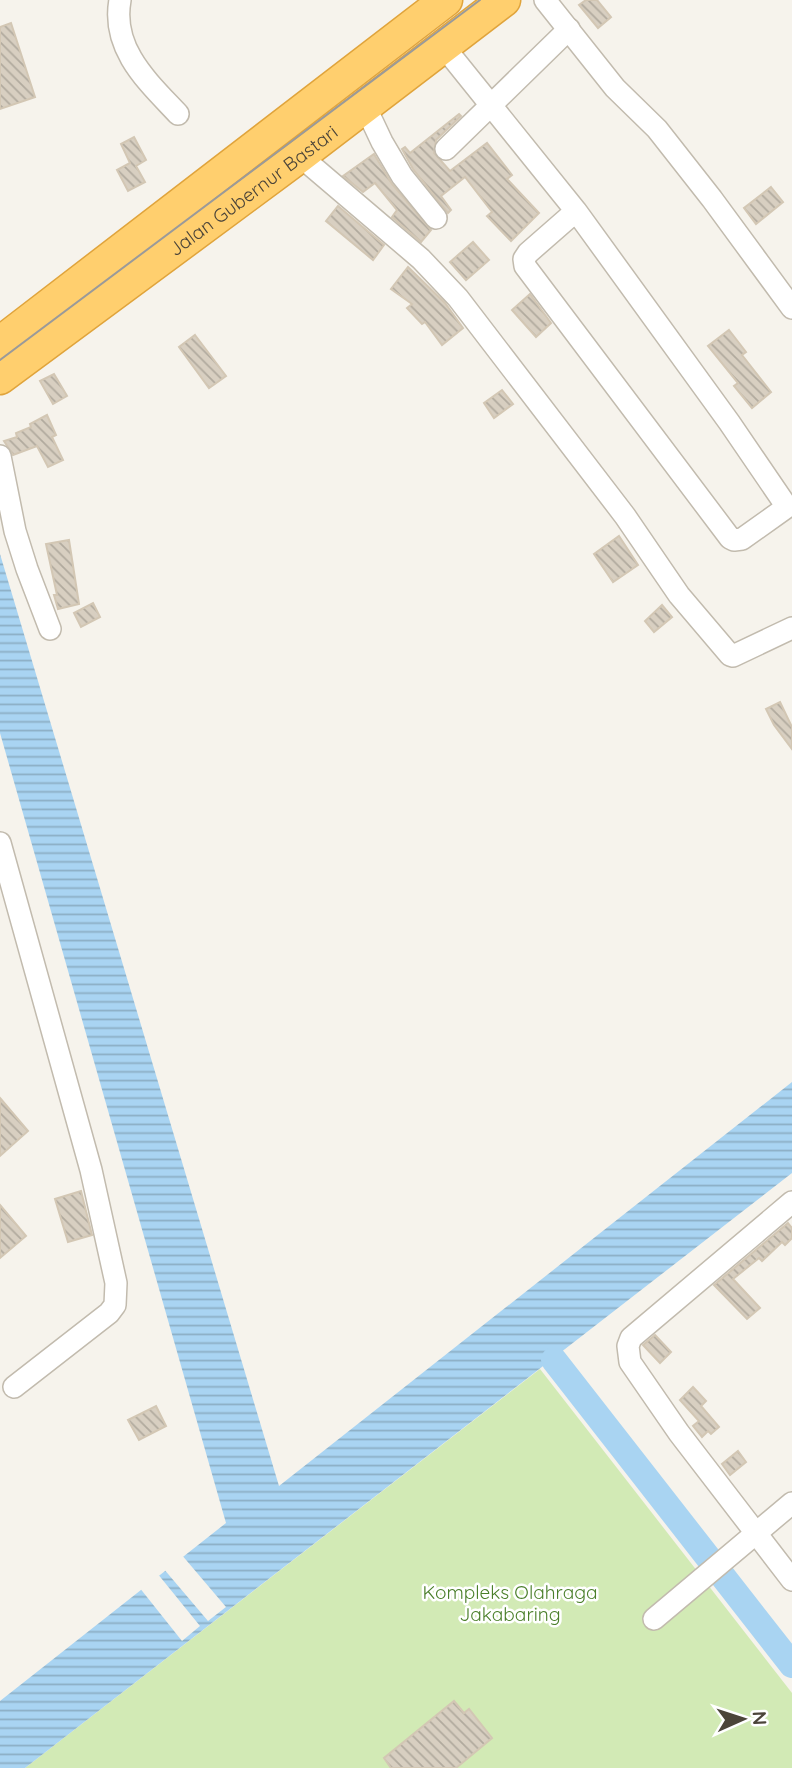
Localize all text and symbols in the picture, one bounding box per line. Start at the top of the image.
street label: Jalan Gubernur Bastari [164,120,342,261]
park label: Kompleks Olahraga Jakabaring [423,1580,597,1626]
north arrow [708,1684,778,1754]
text: N [748,1711,772,1726]

